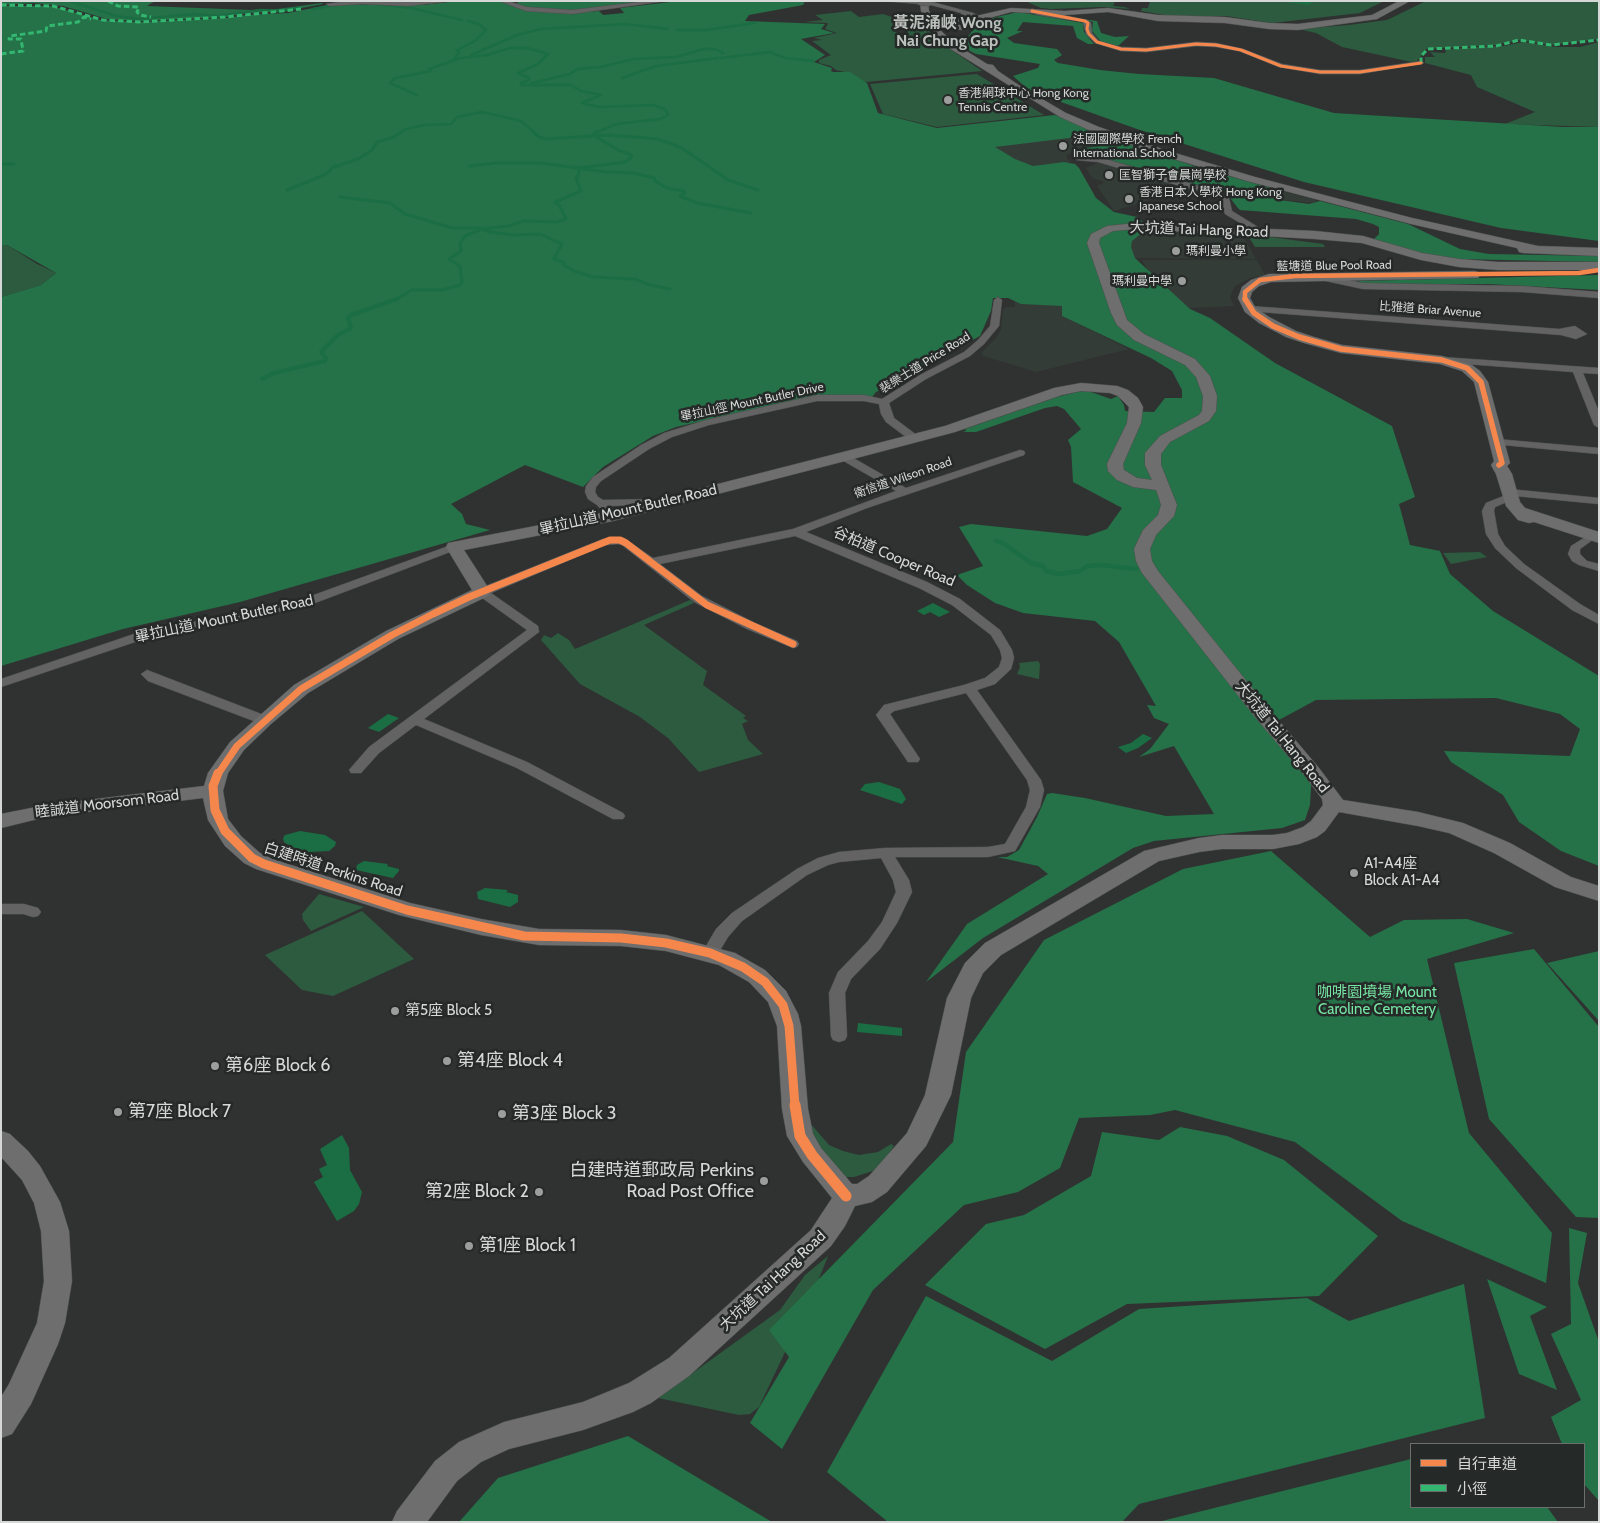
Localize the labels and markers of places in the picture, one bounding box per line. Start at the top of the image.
place label: 香港網球中心 Hong Kong Tennis Centre [958,86,1089,114]
marker: 香港網球中心 Hong Kong Tennis Centre [942,94,954,106]
place label: 法國國際學校 French International School [1073,132,1182,160]
marker: 法國國際學校 French International School [1057,140,1069,152]
place label: 匡智獅子會晨崗學校 [1119,168,1227,182]
marker: 匡智獅子會晨崗學校 [1103,169,1115,181]
place label: 香港日本人學校 Hong Kong Japanese School [1139,185,1282,213]
marker: 香港日本人學校 Hong Kong Japanese School [1123,193,1135,205]
place label: 瑪利曼小學 [1186,244,1246,258]
marker: 瑪利曼小學 [1170,245,1182,257]
place label: 瑪利曼中學 [1112,274,1172,288]
marker: 瑪利曼中學 [1176,275,1188,287]
place label: A1-A4座 Block A1-A4 [1364,855,1440,890]
marker: A1-A4座 Block A1-A4 [1348,867,1360,879]
place label: 第5座 Block 5 [405,1002,492,1020]
marker: 第5座 Block 5 [389,1005,401,1017]
place label: 第4座 Block 4 [457,1050,563,1072]
place label: 第6座 Block 6 [225,1055,330,1077]
marker: 第4座 Block 4 [441,1055,453,1067]
marker: 第6座 Block 6 [209,1060,221,1072]
place label: 第7座 Block 7 [128,1101,231,1123]
place label: 第3座 Block 3 [512,1103,617,1125]
marker: 第7座 Block 7 [112,1106,124,1118]
marker: 第3座 Block 3 [496,1108,508,1120]
place label: 白建時道郵政局 Perkins Road Post Office [570,1160,754,1202]
marker: 白建時道郵政局 Perkins Road Post Office [758,1175,770,1187]
place label: 第2座 Block 2 [425,1181,529,1203]
marker: 第2座 Block 2 [533,1186,545,1198]
place label: 第1座 Block 1 [479,1235,576,1257]
marker: 第1座 Block 1 [463,1240,475,1252]

